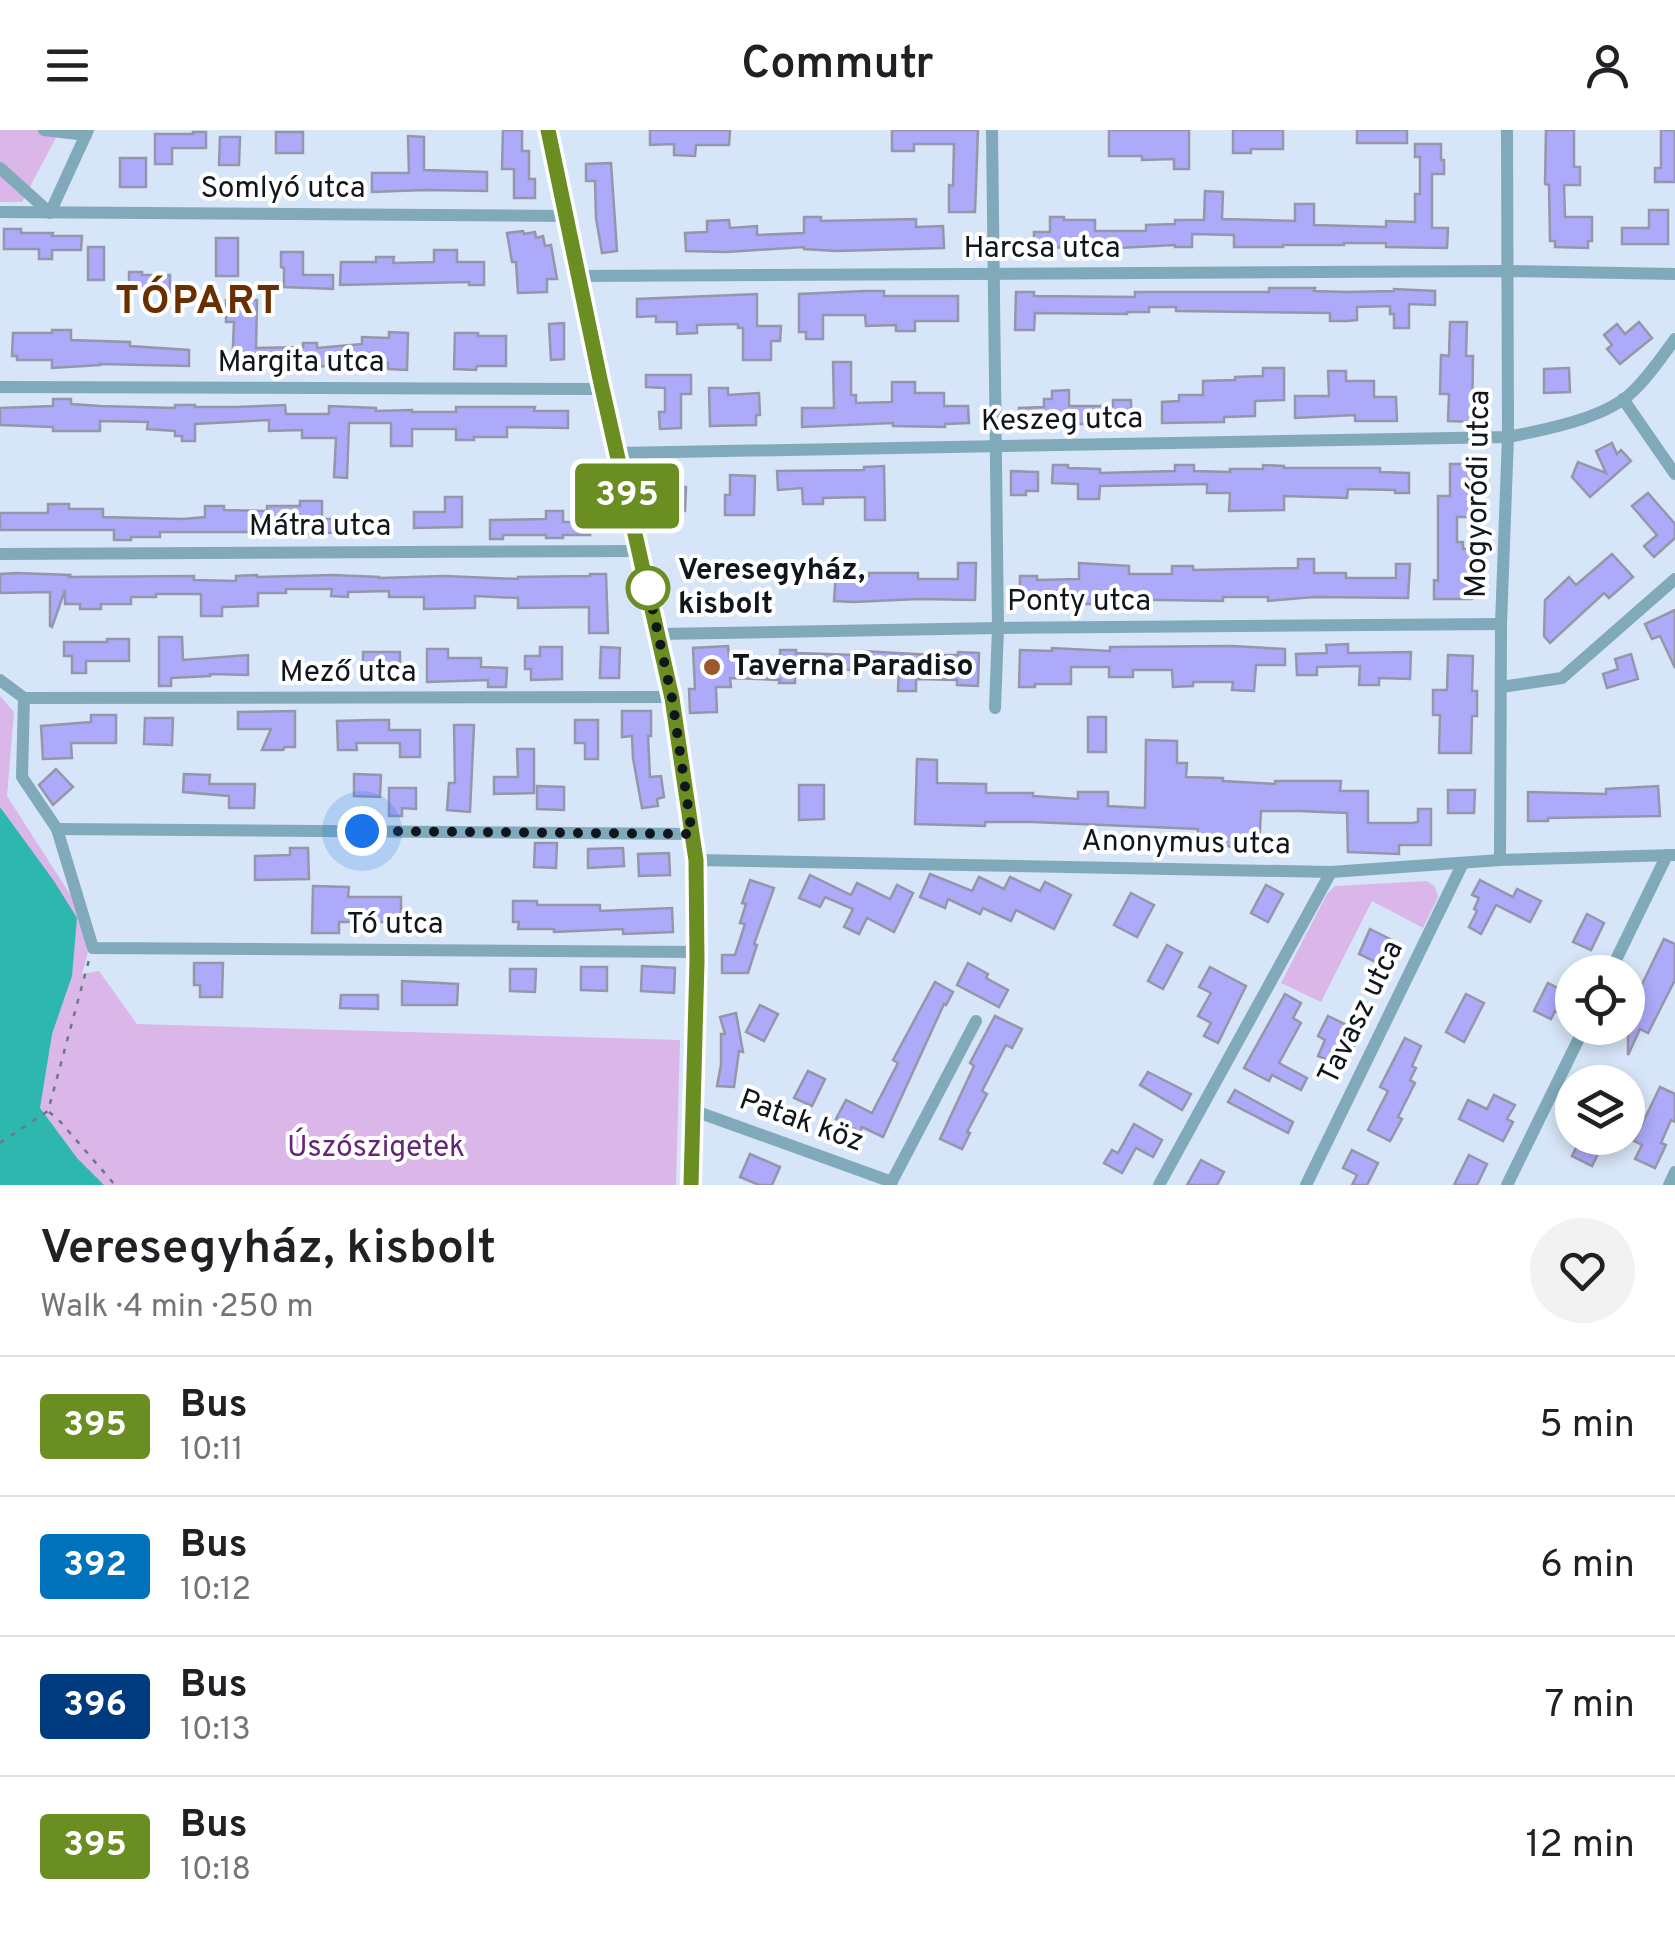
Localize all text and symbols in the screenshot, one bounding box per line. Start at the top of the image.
text: Commutr [741,37,934,94]
icon: menu [40,38,95,93]
icon: person [1580,38,1635,93]
street label: Somlyó utca [200,171,366,208]
street label: Harcsa utca [964,231,1120,268]
district label: TÓPART [115,275,283,328]
street label: Margita utca [217,345,385,382]
street label: Mogyoródi utca [1459,389,1499,599]
street label: Keszeg utca [980,401,1144,441]
line badge: 395 [570,464,684,528]
text: 395 [595,474,659,518]
street label: Mátra utca [249,509,391,546]
place label: Veresegyház, kisbolt [678,553,865,624]
marker: Veresegyház, kisbolt [627,567,669,609]
street label: Ponty utca [1007,584,1151,621]
place label: Taverna Paradiso [732,649,974,686]
street label: Mező utca [279,655,417,692]
marker: Taverna Paradiso [701,656,723,678]
your location [337,806,387,856]
street label: Anonymus utca [1081,824,1291,864]
street label: Tó utca [347,907,444,944]
street label: Tavasz utca [1311,935,1413,1091]
map controls [1555,955,1645,1155]
button: locate [1555,955,1645,1045]
button: layers [1555,1065,1645,1155]
street label: Patak köz [734,1082,868,1162]
park label: Úszószigetek [287,1127,465,1167]
button: heart [1530,1218,1635,1323]
text: Veresegyház, kisbolt [40,1220,496,1280]
text: Walk · 4 min · 250 m [40,1288,314,1328]
text: Bus [180,1382,247,1431]
text: 5 min [1539,1402,1635,1451]
text: 395 [63,1404,127,1448]
text: 10:11 [180,1431,244,1471]
text: Bus [180,1522,247,1571]
text: 6 min [1540,1542,1635,1591]
text: 392 [63,1544,127,1588]
text: 10:12 [180,1571,251,1611]
text: Bus [180,1662,247,1711]
text: 7 min [1545,1682,1635,1731]
text: 396 [63,1684,127,1728]
text: 10:13 [180,1711,251,1751]
text: Bus [180,1802,247,1851]
text: 12 min [1525,1822,1635,1871]
text: 395 [63,1824,127,1868]
text: 10:18 [180,1851,251,1891]

